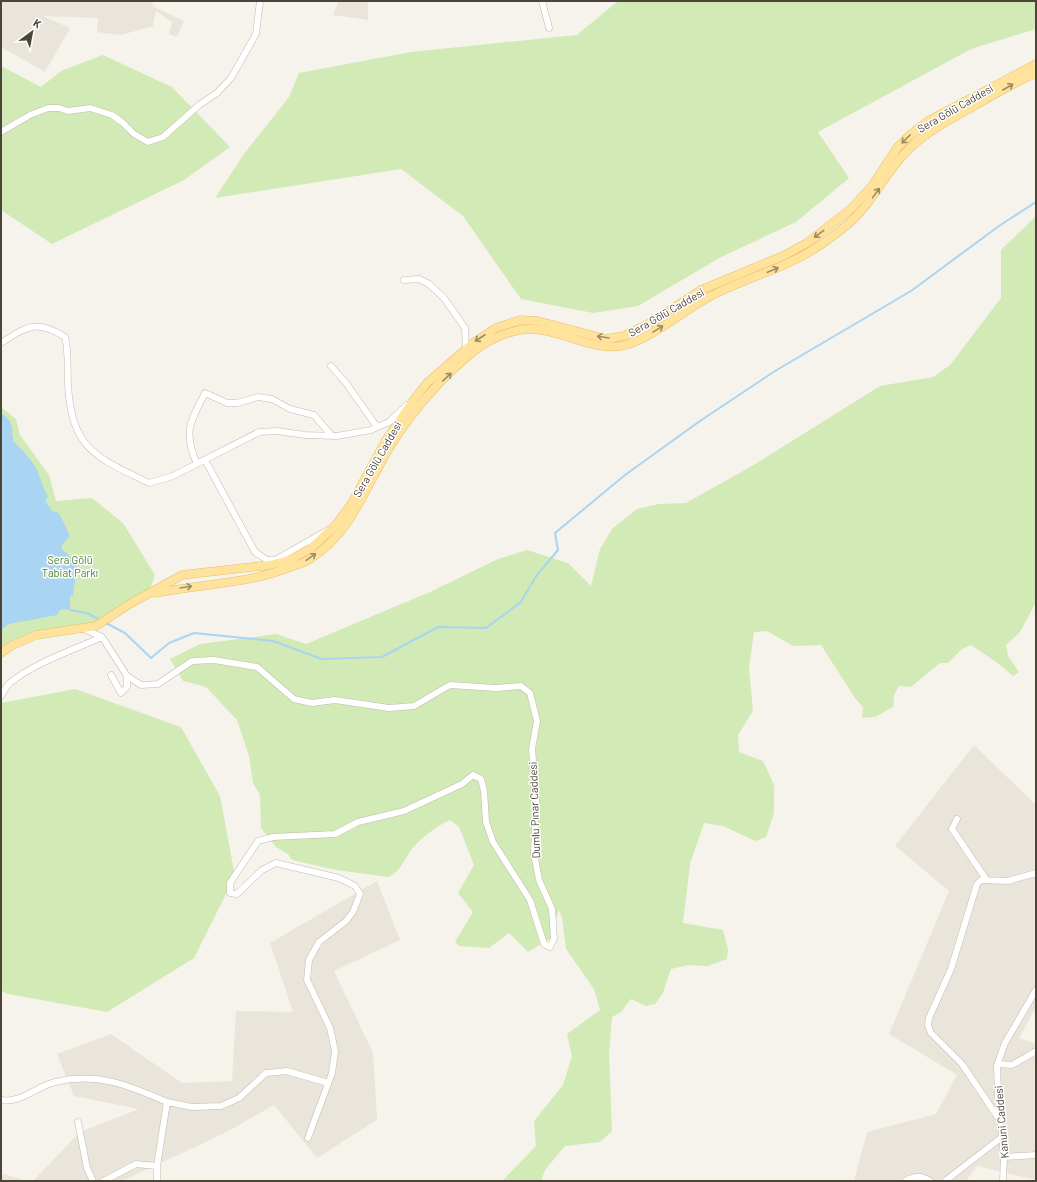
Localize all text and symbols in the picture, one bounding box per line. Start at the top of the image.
north arrow [12,12,52,52]
text: K [31,16,44,30]
street label: Sera Gölü Caddesi [915,81,995,135]
one-way arrow [1002,82,1014,90]
one-way arrow [901,134,911,144]
one-way arrow [871,187,880,198]
one-way arrow [813,230,824,239]
one-way arrow [767,266,779,273]
street label: Sera Gölü Caddesi [626,285,706,339]
one-way arrow [652,325,663,333]
one-way arrow [597,333,610,341]
one-way arrow [474,334,485,342]
one-way arrow [441,373,451,382]
street label: Sera Gölü Caddesi [350,419,404,499]
park label: Sera Gölü Tabiat Parkı [42,553,98,579]
one-way arrow [306,553,317,561]
one-way arrow [179,583,192,591]
street label: Dumlu Pınar Caddesi [526,761,542,859]
street label: Kanuni Caddesi [991,1085,1011,1159]

